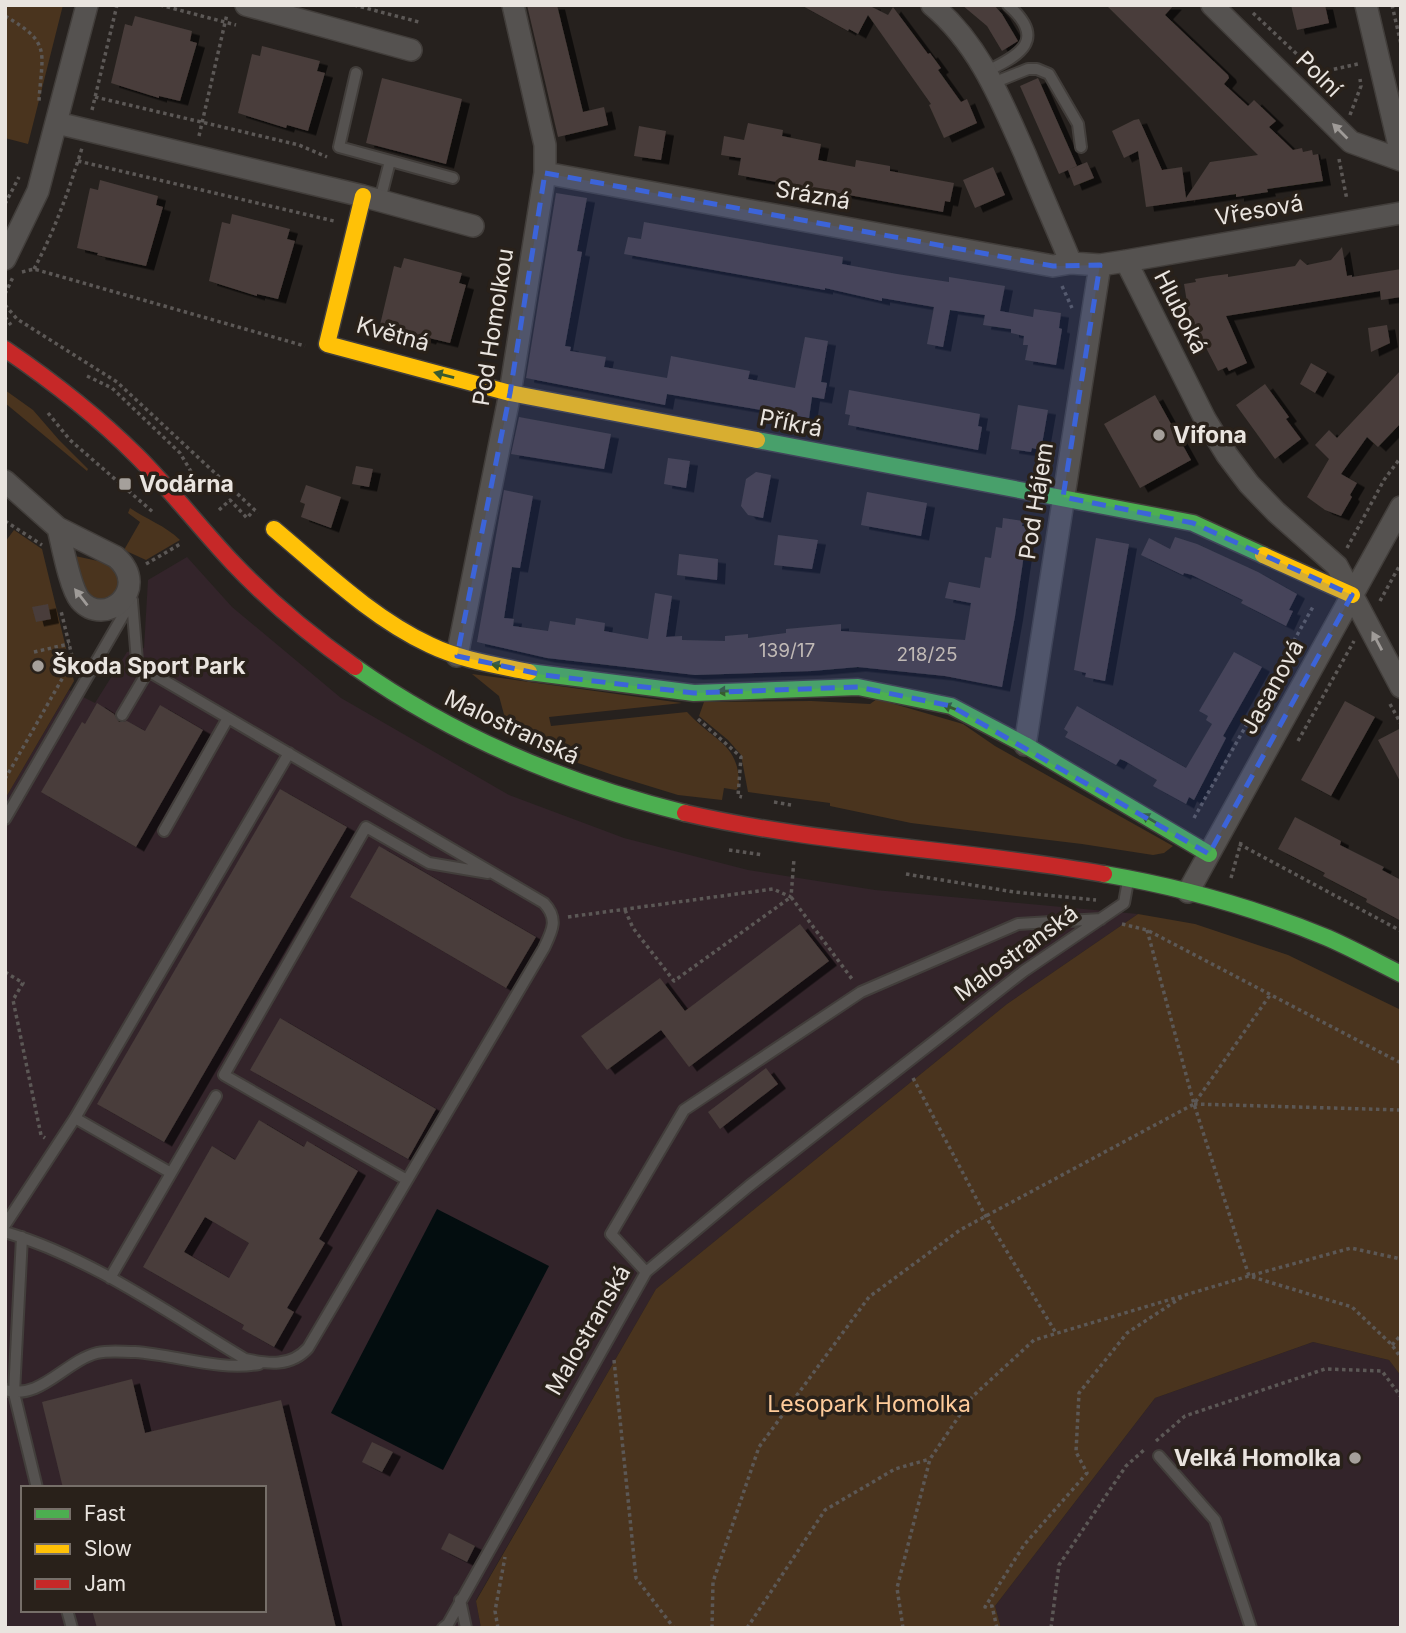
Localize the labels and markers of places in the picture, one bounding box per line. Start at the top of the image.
place label: Vifona [1173,421,1247,449]
marker: Vifona [1151,427,1167,443]
place label: Vodárna [139,470,234,498]
marker: Vodárna [117,476,133,492]
place label: Škoda Sport Park [52,652,246,680]
marker: Škoda Sport Park [30,658,46,674]
place label: Velká Homolka [1174,1444,1341,1472]
marker: Velká Homolka [1347,1450,1363,1466]

